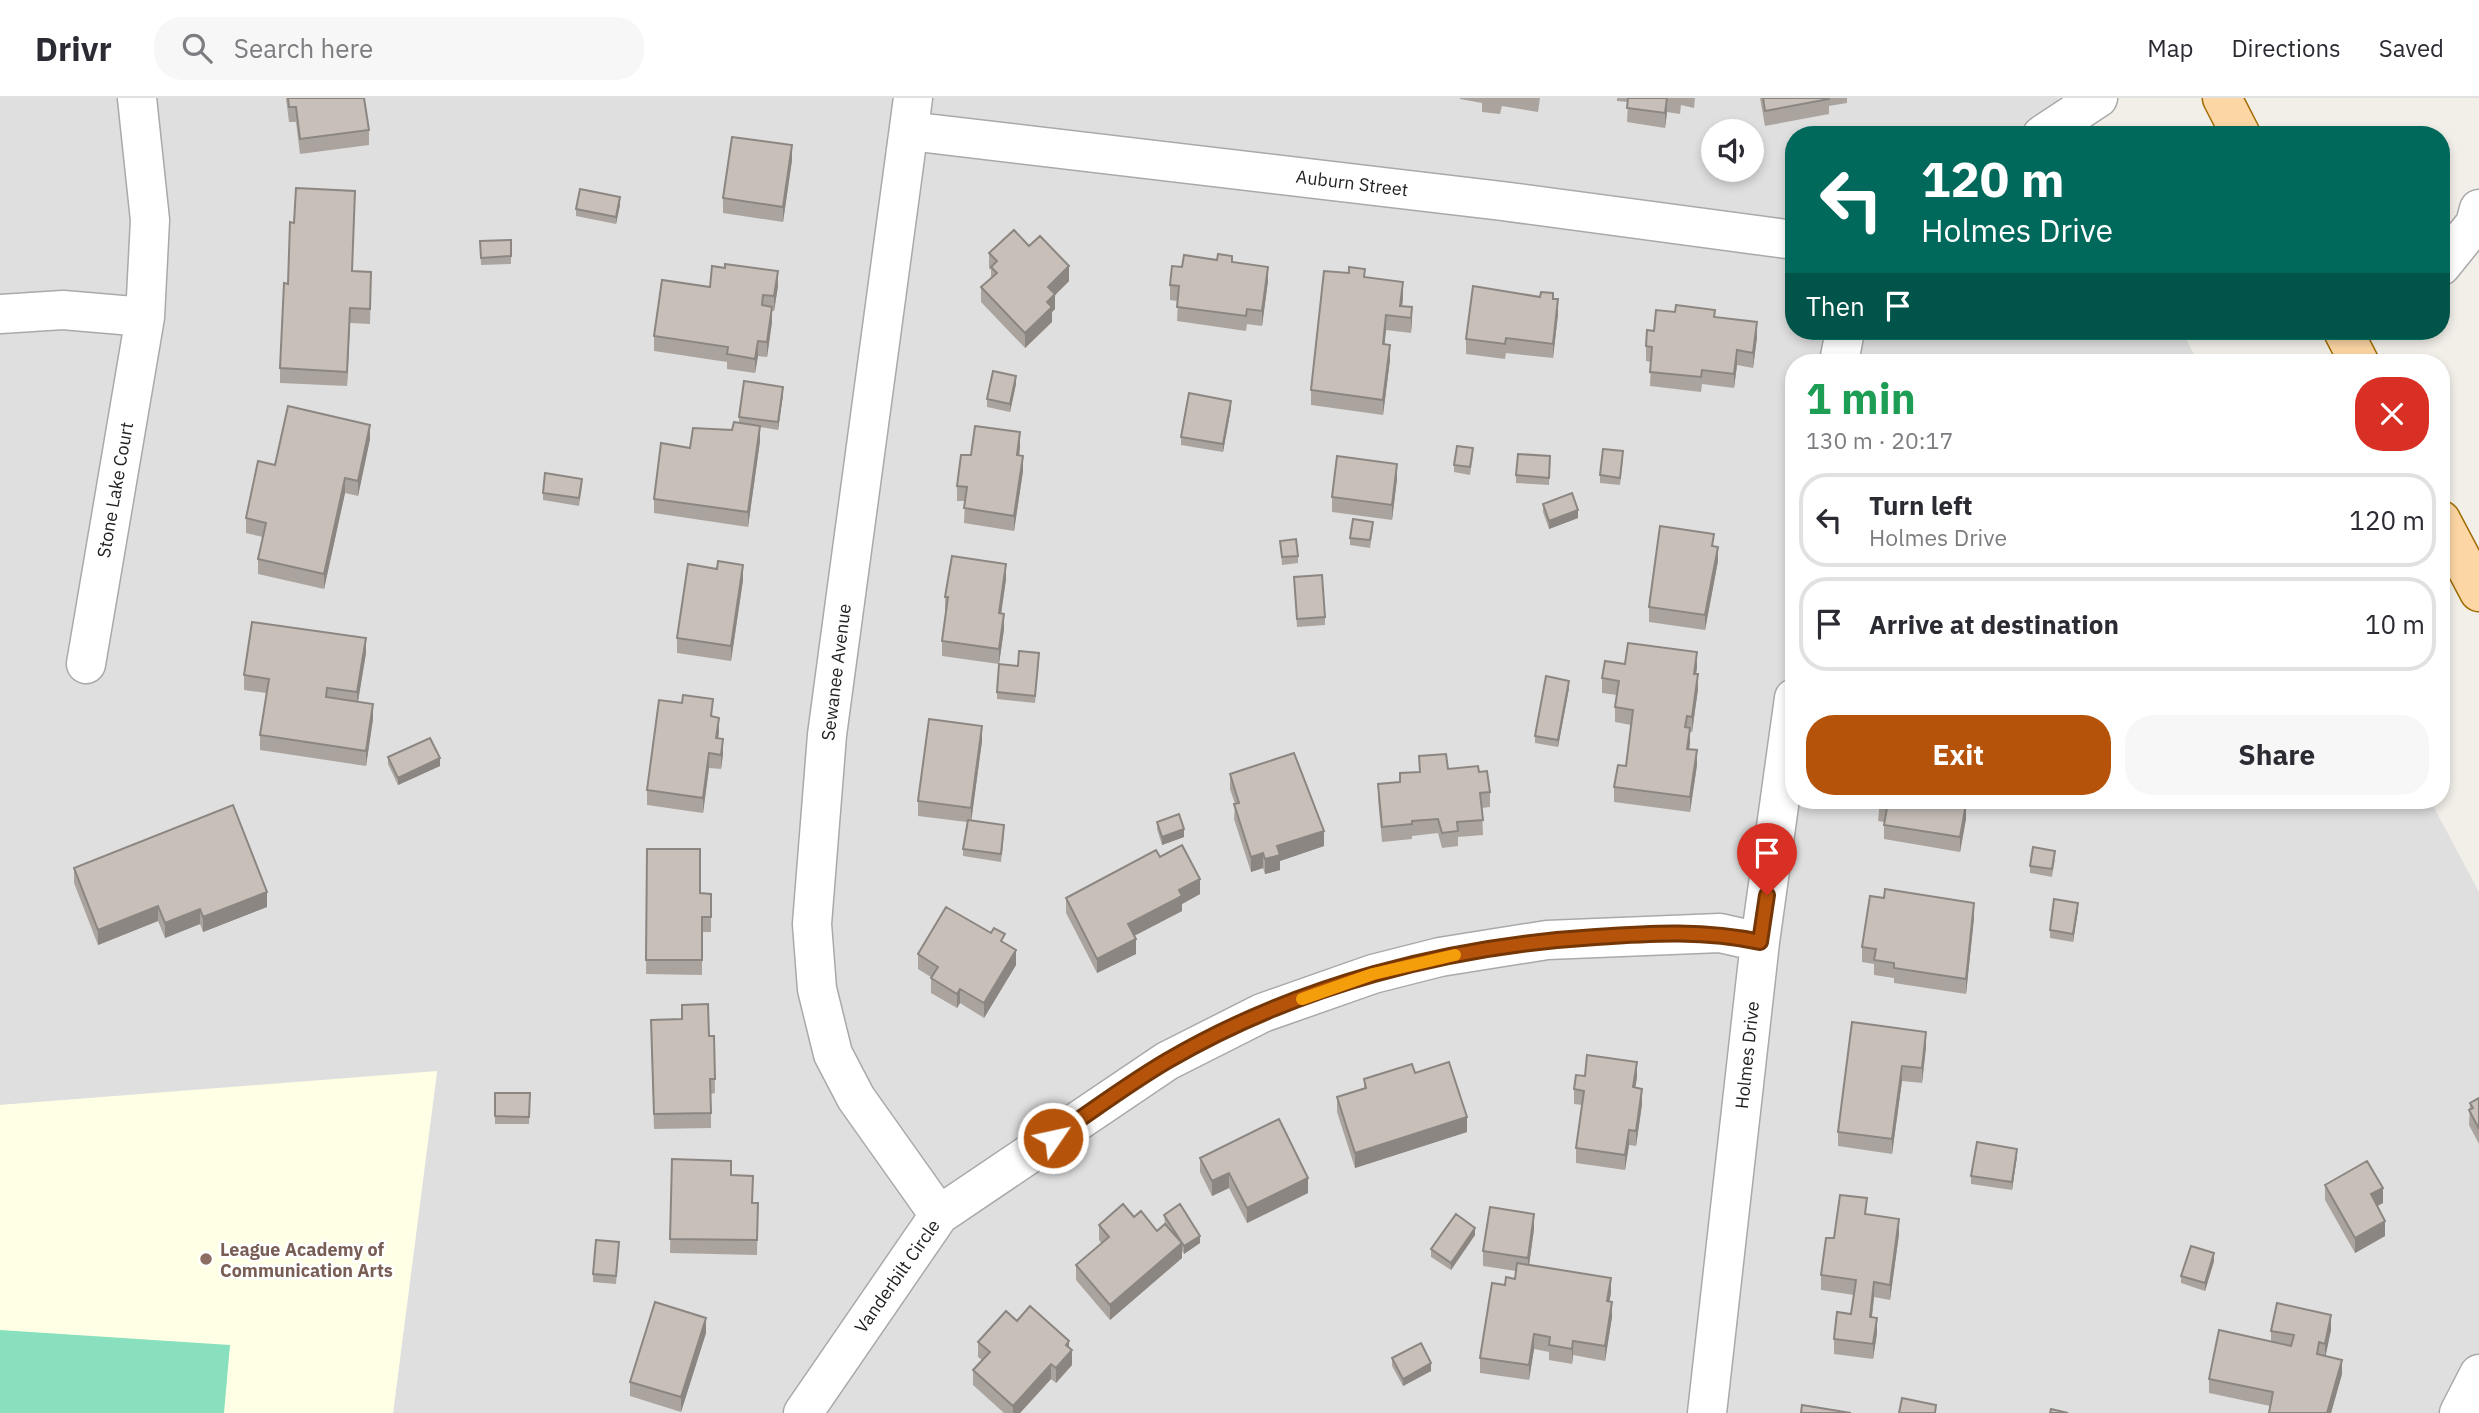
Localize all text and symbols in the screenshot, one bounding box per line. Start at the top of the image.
search box [154,17,644,80]
text: Drivr [35,27,112,70]
icon: search [178,29,216,67]
text: Search here [234,31,373,65]
text: Map [2147,32,2193,64]
text: Directions [2231,32,2341,64]
text: Saved [2379,32,2444,64]
map controls [1701,119,1764,182]
button: sound [1701,119,1764,182]
text: 120 m [1921,147,2065,210]
icon: left [1806,154,1897,245]
street label: Auburn Street [1295,165,1409,201]
text: Holmes Drive [1921,209,2113,251]
icon: arrive [1879,287,1917,325]
text: Then [1806,289,1865,323]
text: 1 min [1806,371,1916,426]
button: close [2355,377,2429,451]
street label: Stone Lake Court [92,420,138,560]
text: 130 m · 20:17 [1806,425,1953,455]
text: Turn left [1869,488,1972,522]
icon: left [1810,501,1848,539]
text: 120 m [2349,503,2425,537]
text: Holmes Drive [1869,522,2007,552]
street label: Sewanee Avenue [816,602,856,742]
icon: arrive [1810,605,1848,643]
text: Arrive at destination [1869,607,2119,641]
text: 10 m [2365,607,2425,641]
button: Exit [1806,715,2111,795]
button: Share [2125,715,2429,795]
pin [1737,823,1797,895]
icon: arrive [1748,834,1786,872]
street label: Holmes Drive [1730,1000,1764,1110]
position arrow [1016,1101,1090,1175]
street label: Vanderbilt Circle [849,1215,945,1337]
place label: League Academy of Communication Arts [220,1238,393,1282]
marker: League Academy of Communication Arts [198,1251,214,1267]

